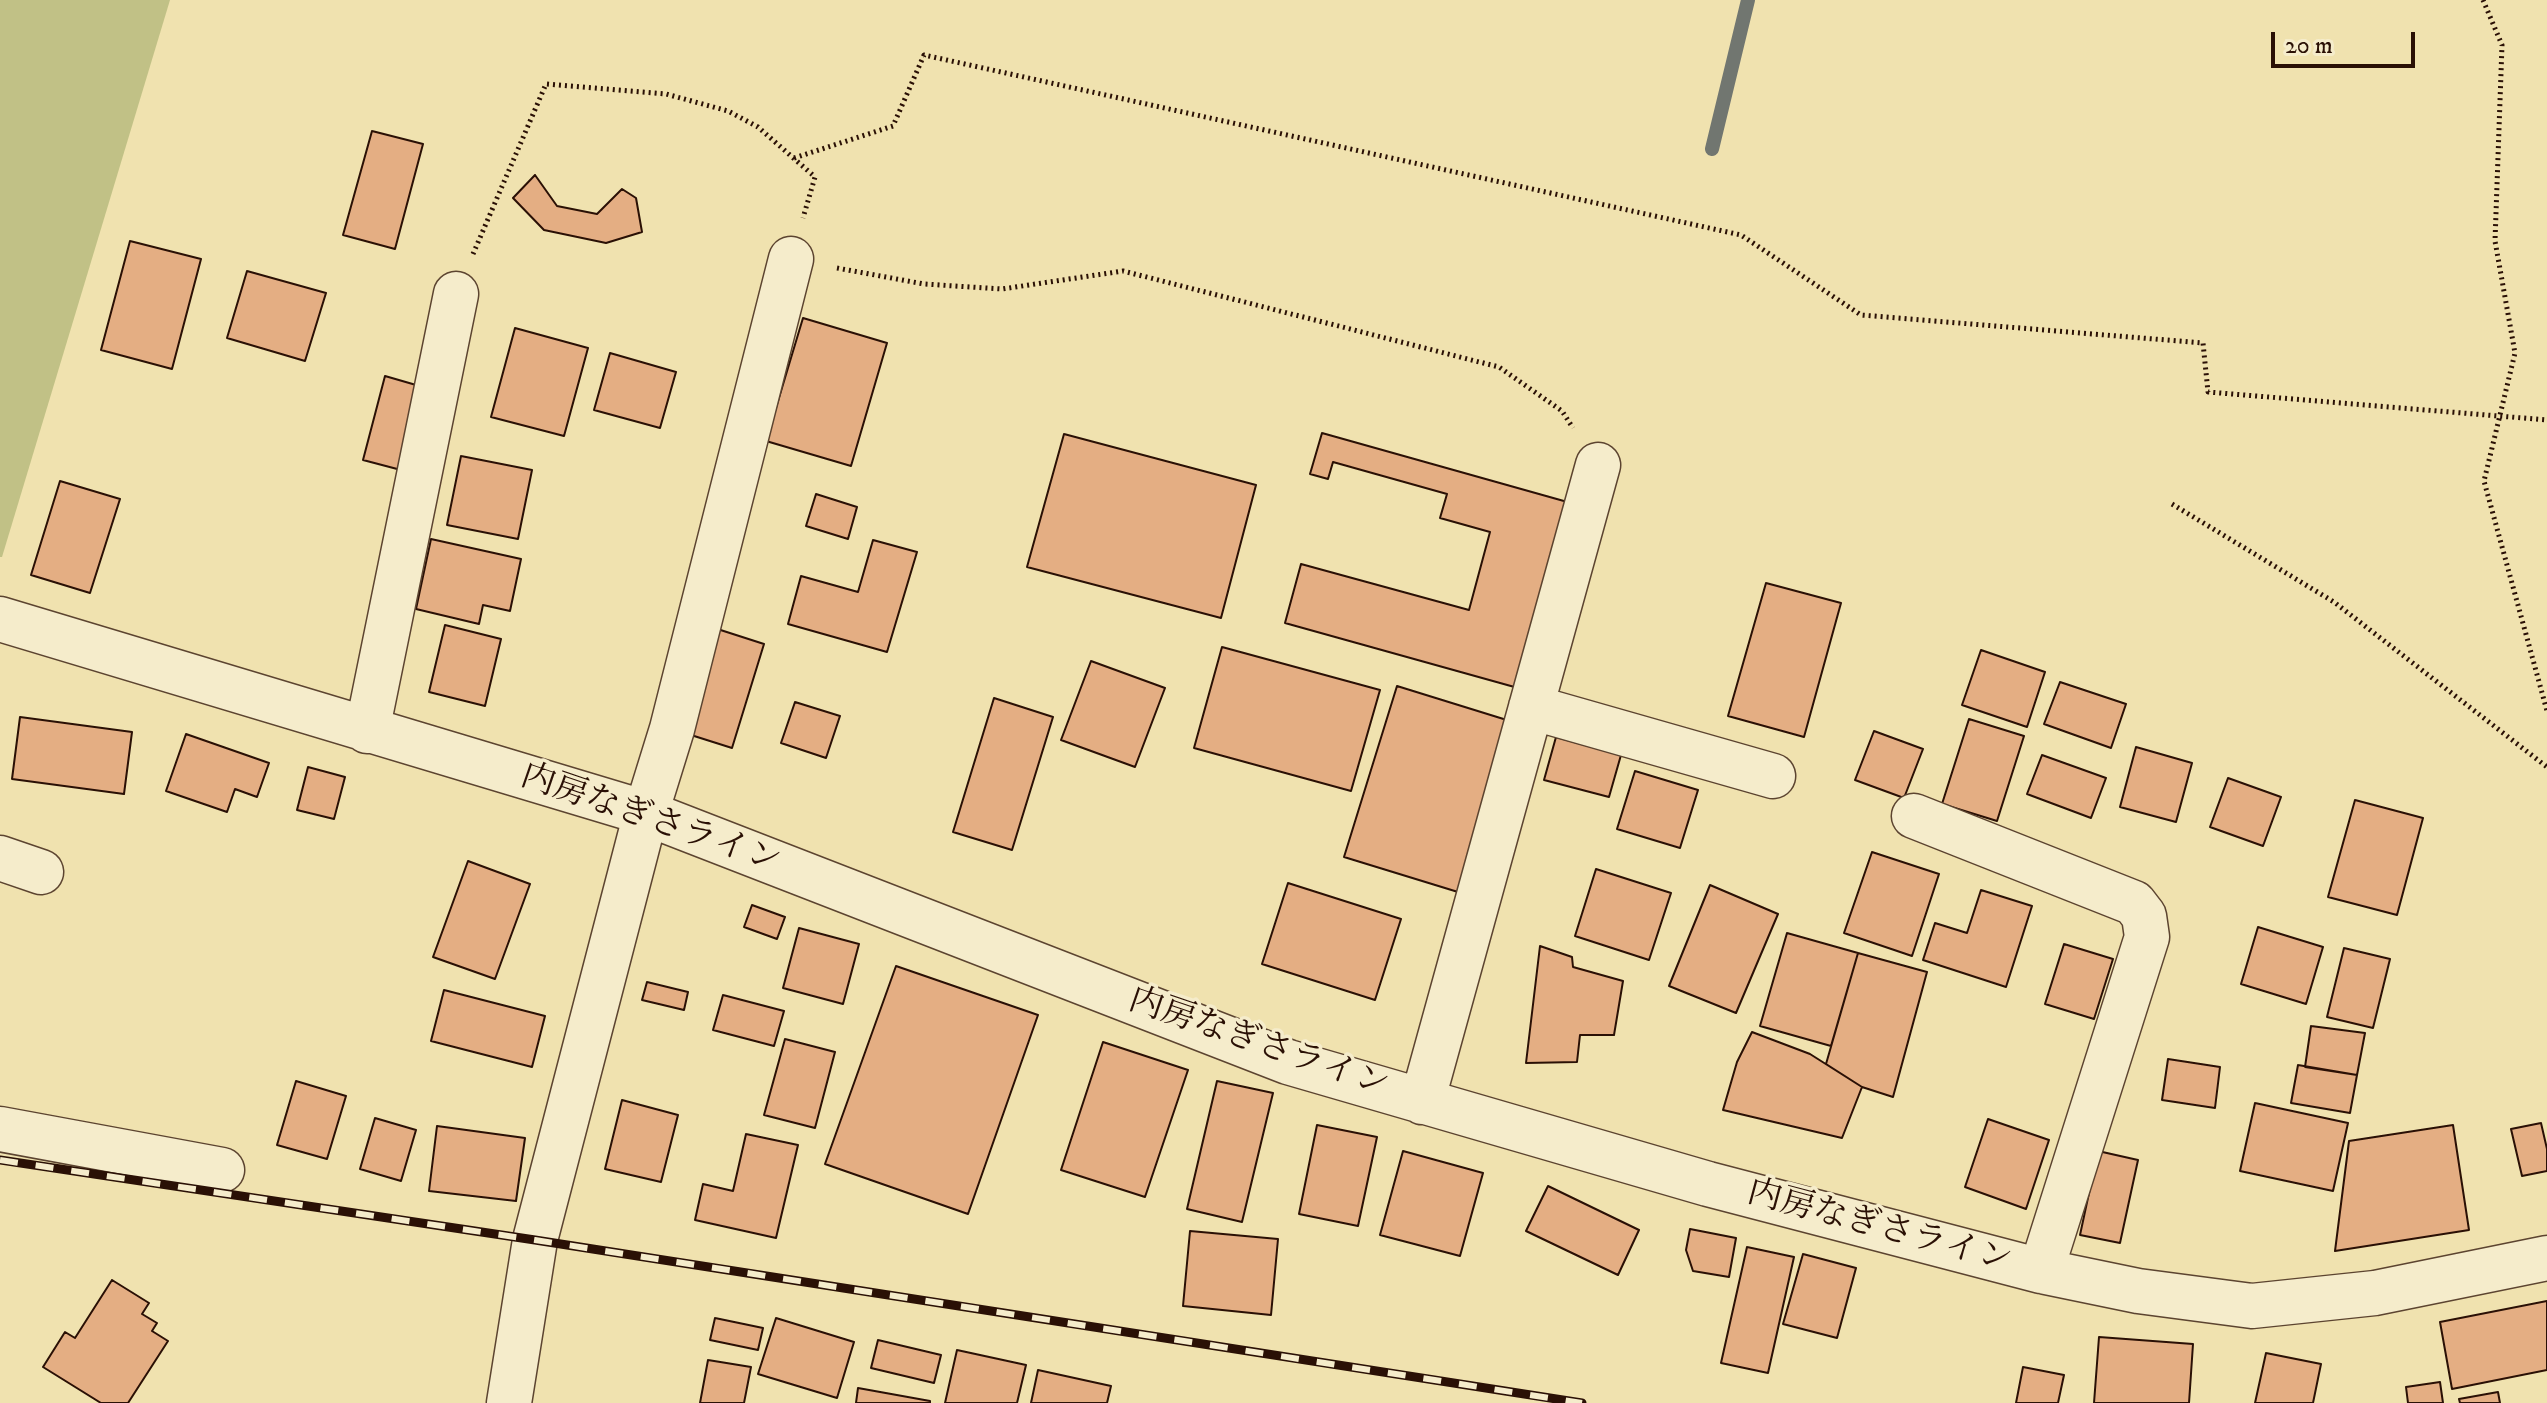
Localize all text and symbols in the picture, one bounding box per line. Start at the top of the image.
scale bar [2275,16,2419,66]
text: 20 m [2285,31,2333,61]
street label: 内房なぎさライン [515,757,785,885]
street label: 内房なぎさライン [1123,981,1393,1109]
street label: 内房なぎさライン [1742,1174,2016,1284]

